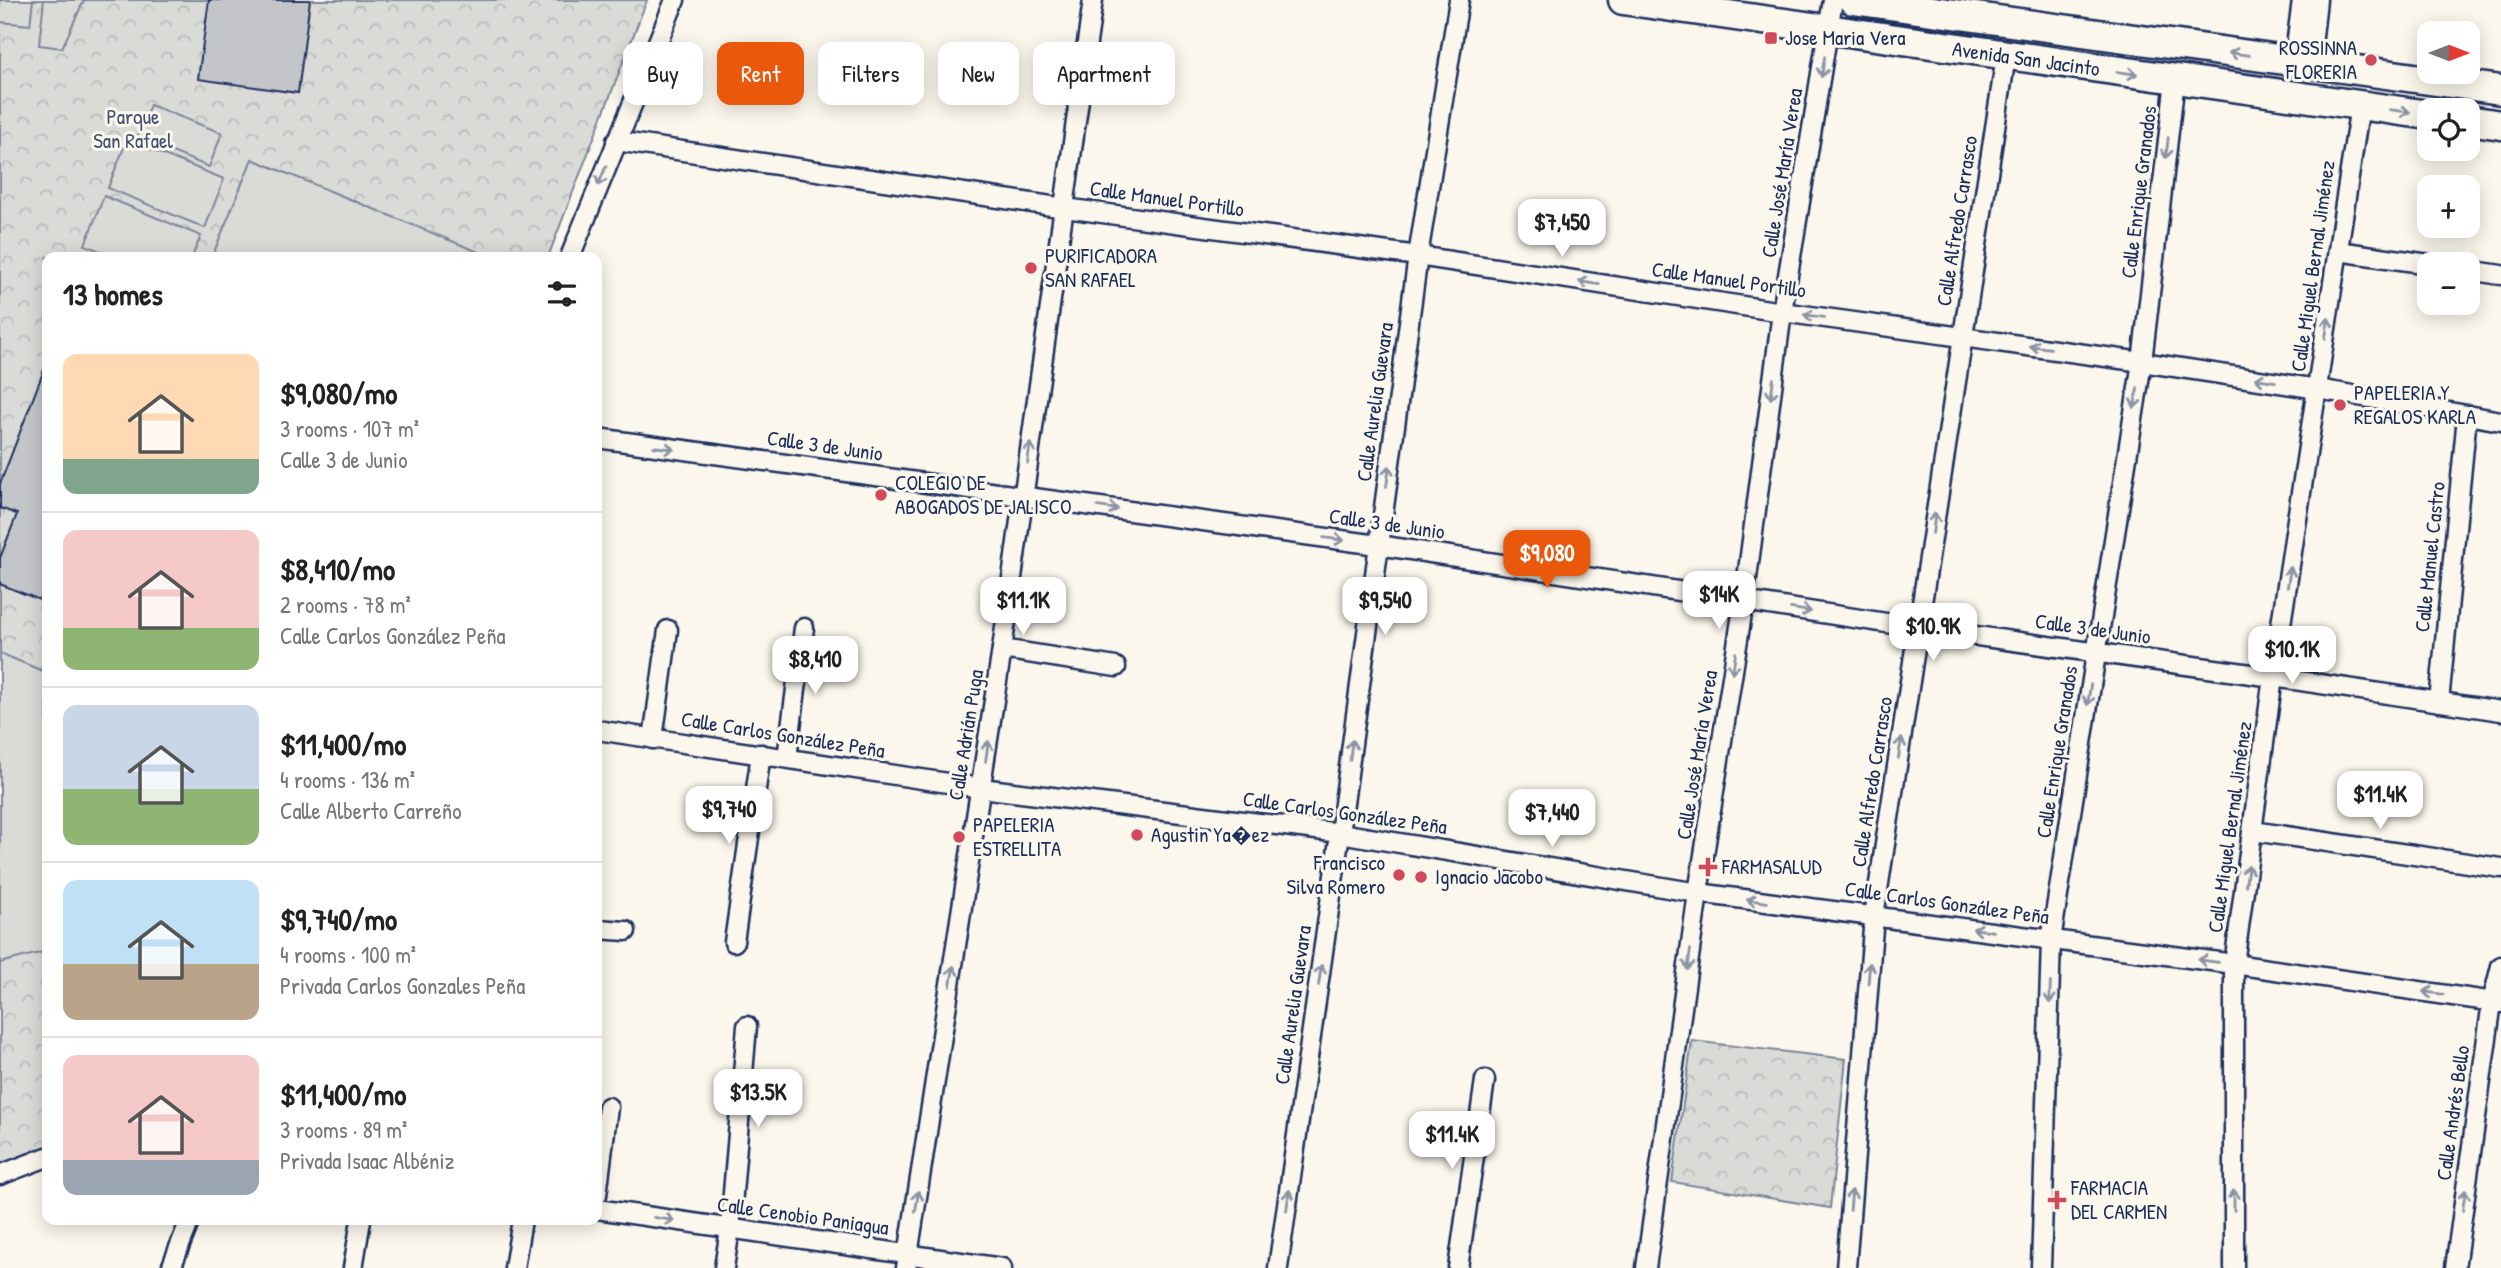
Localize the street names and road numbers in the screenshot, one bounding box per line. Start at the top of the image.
street label: Avenida San Jacinto [1950,34,2102,83]
street label: Calle José María Verea [1754,86,1809,260]
street label: Calle Enrique Granados [2114,104,2163,280]
street label: Calle Alfredo Carrasco [1929,134,1984,308]
street label: Calle Miguel Bernal Jiménez [2283,159,2342,373]
street label: Calle Manuel Portillo [1088,173,1246,224]
street label: Calle Manuel Portillo [1650,254,1808,305]
street label: Calle Aurelia Guevara [1349,321,1400,483]
street label: Calle 3 de Junio [765,423,885,468]
street label: Calle Manuel Castro [2407,480,2452,634]
street label: Calle 3 de Junio [1327,501,1447,546]
street label: Calle 3 de Junio [2033,606,2153,651]
street label: Calle Enrique Granados [2029,664,2084,840]
street label: Calle Adrián Puga [941,668,990,802]
street label: Calle José María Verea [1669,668,1724,842]
street label: Calle Alfredo Carrasco [1844,695,1899,869]
street label: Calle Carlos González Peña [679,704,887,765]
street label: Calle Miguel Bernal Jiménez [2200,720,2259,934]
street label: Calle Carlos González Peña [1241,784,1449,841]
street label: Calle Carlos González Peña [1843,874,2051,931]
street label: Calle Aurelia Guevara [1267,924,1318,1086]
street label: Calle Andrés Bello [2429,1044,2476,1182]
street label: Calle Cenobio Paniagua [715,1189,891,1242]

